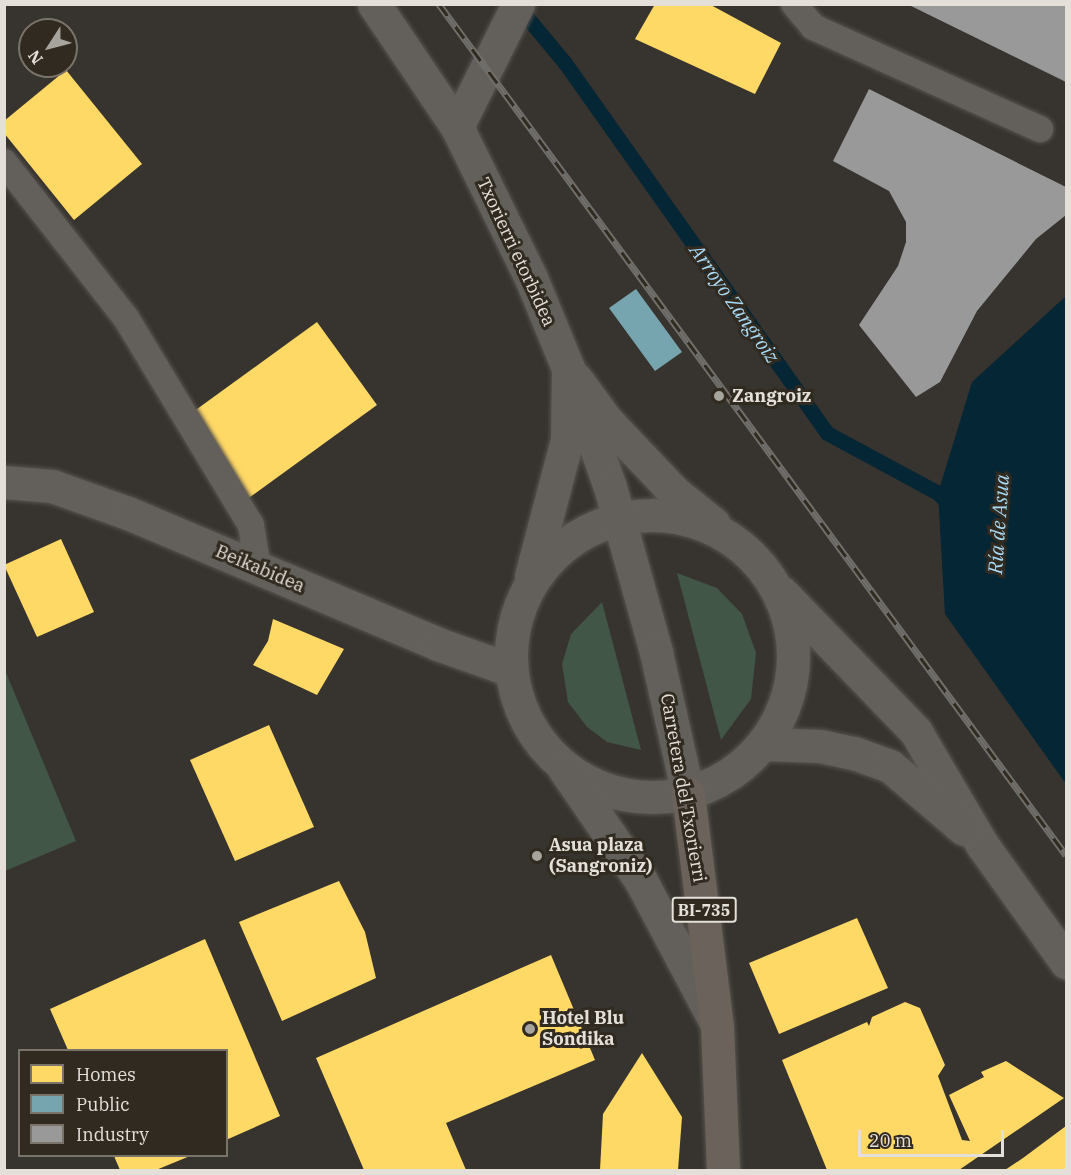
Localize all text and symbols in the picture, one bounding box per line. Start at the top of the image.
north arrow [18,18,78,78]
text: N [23,46,47,68]
street label: Txorierri etorbidea [472,174,560,330]
water label: Arroyo Zangroiz [685,239,785,367]
place label: Zangroiz [732,385,811,407]
marker: Zangroiz [710,387,728,405]
water label: Ría de Asua [983,473,1013,575]
street label: Beikabidea [212,541,308,597]
street label: Carretera del Txorierri [656,692,710,884]
place label: Asua plaza (Sangroniz) [549,835,652,878]
marker: Asua plaza (Sangroniz) [530,849,544,863]
road number: BI-735 [671,897,737,923]
place label: Hotel Blu Sondika [542,1008,624,1050]
marker: Hotel Blu Sondika [523,1022,537,1036]
legend [18,1049,228,1157]
text: Homes [76,1063,136,1086]
text: Public [76,1093,130,1116]
scale bar [861,1118,1006,1156]
text: Industry [76,1123,149,1146]
text: 20 m [869,1129,912,1152]

